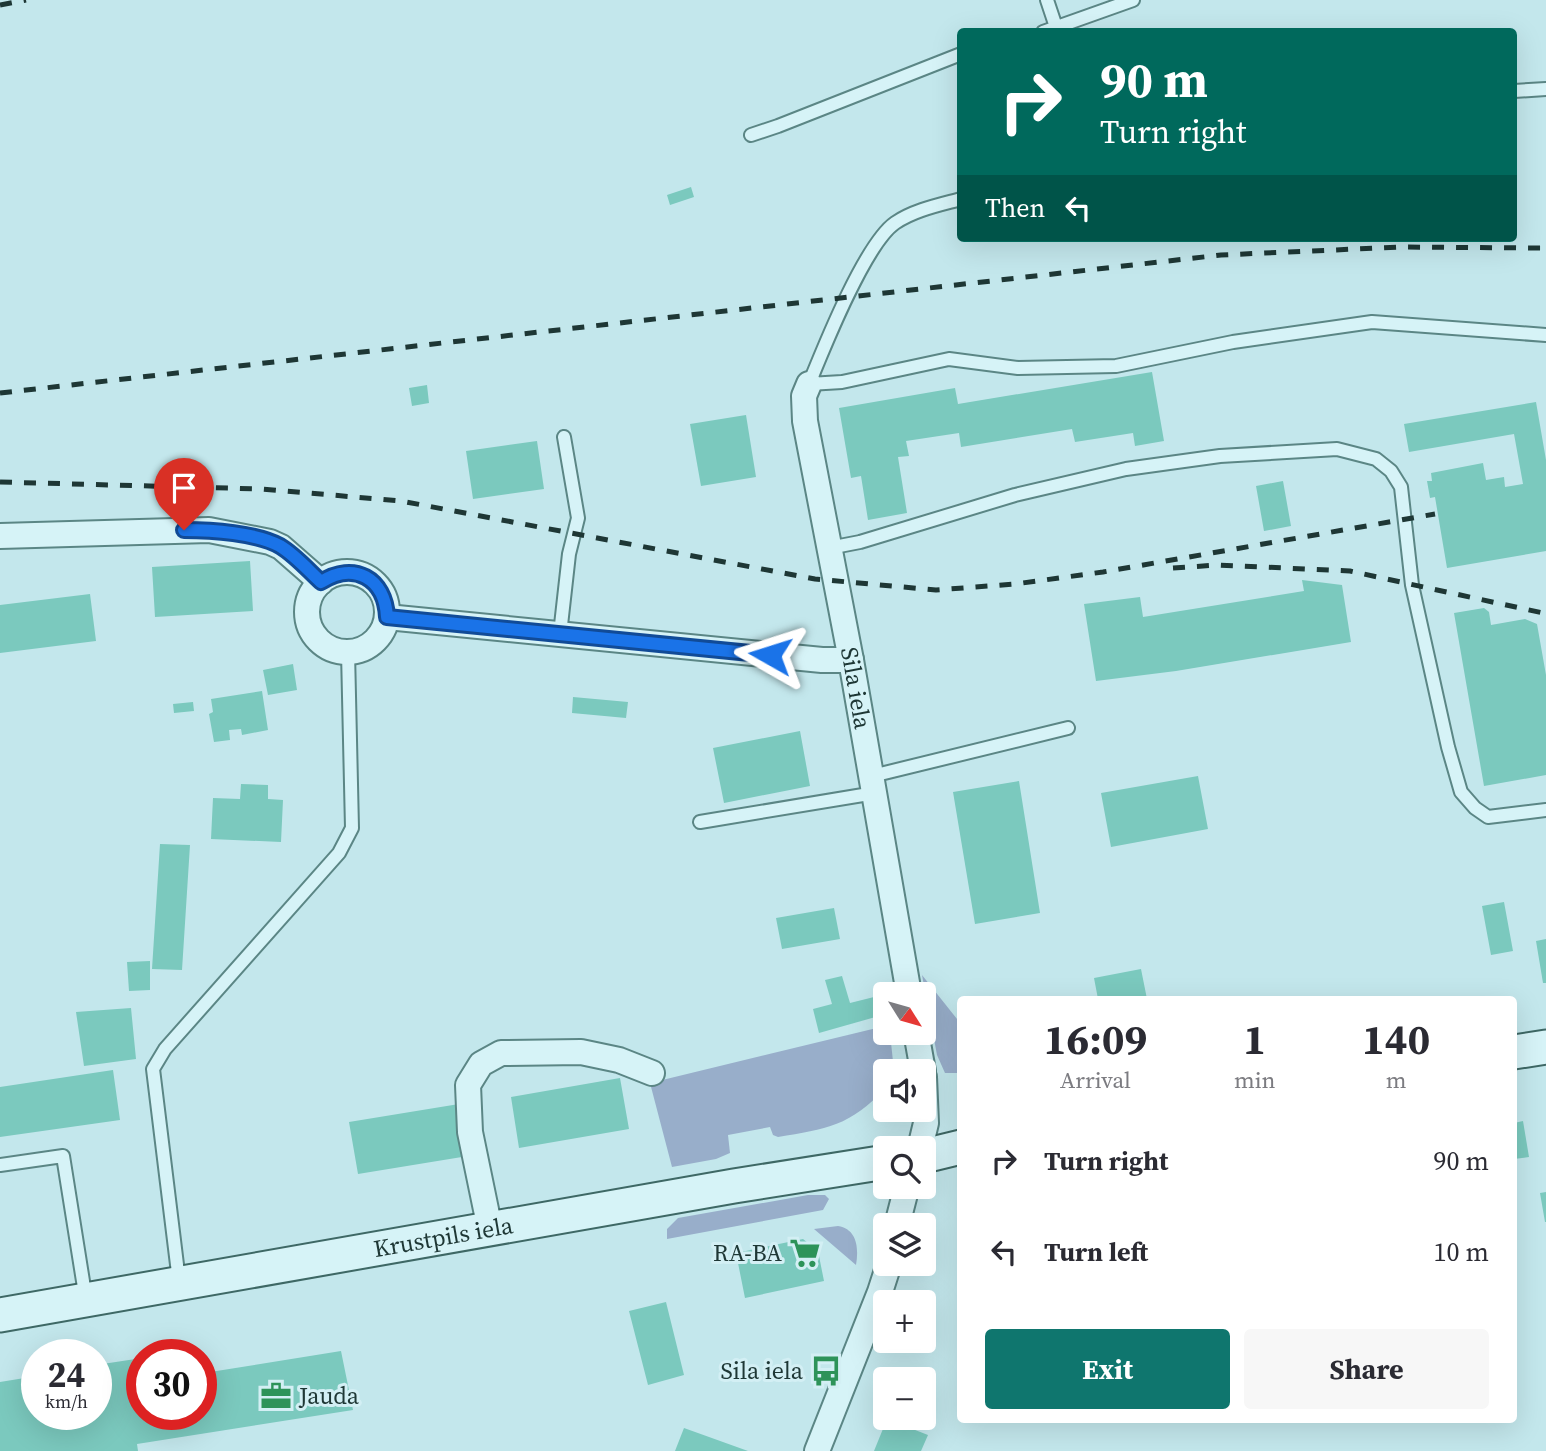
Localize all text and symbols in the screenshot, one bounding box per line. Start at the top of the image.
text: 90 m [1100,46,1208,113]
icon: right [985,56,1076,147]
text: Turn right [1100,110,1246,154]
icon: left [1059,189,1097,227]
text: Then [985,190,1045,226]
pin [154,458,214,530]
icon: arrive [165,469,203,507]
position arrow [733,618,807,692]
street label: Sila iela [833,644,880,732]
north arrow [873,982,936,1045]
map controls [873,982,936,1430]
text: 16:09 [1044,1010,1147,1068]
text: 1 [1243,1010,1266,1068]
text: 140 [1362,1010,1430,1068]
button: sound [873,1059,936,1122]
text: Arrival [1060,1064,1131,1096]
text: min [1234,1064,1275,1096]
text: m [1386,1064,1407,1096]
button: search [873,1136,936,1199]
icon: right [985,1142,1023,1180]
text: Turn right [1044,1143,1168,1179]
text: 90 m [1434,1143,1489,1179]
street label: Krustpils iela [371,1208,516,1265]
button: layers [873,1213,936,1276]
icon: left [985,1233,1023,1271]
text: Turn left [1044,1234,1148,1270]
text: 10 m [1434,1234,1489,1270]
place label: RA-BA [713,1236,782,1269]
supermarket icon: RA-BA [788,1236,822,1270]
button: + [873,1290,936,1353]
button: Exit [985,1329,1230,1409]
button: Share [1244,1329,1489,1409]
speed limit sign: 30 [126,1339,217,1430]
text: 24 [48,1351,85,1399]
place label: Sila iela [721,1354,804,1387]
bus stop icon: Sila iela [809,1354,843,1388]
button: − [873,1367,936,1430]
office icon: Jauda [259,1379,293,1413]
place label: Jauda [298,1379,360,1412]
text: km/h [45,1389,88,1414]

